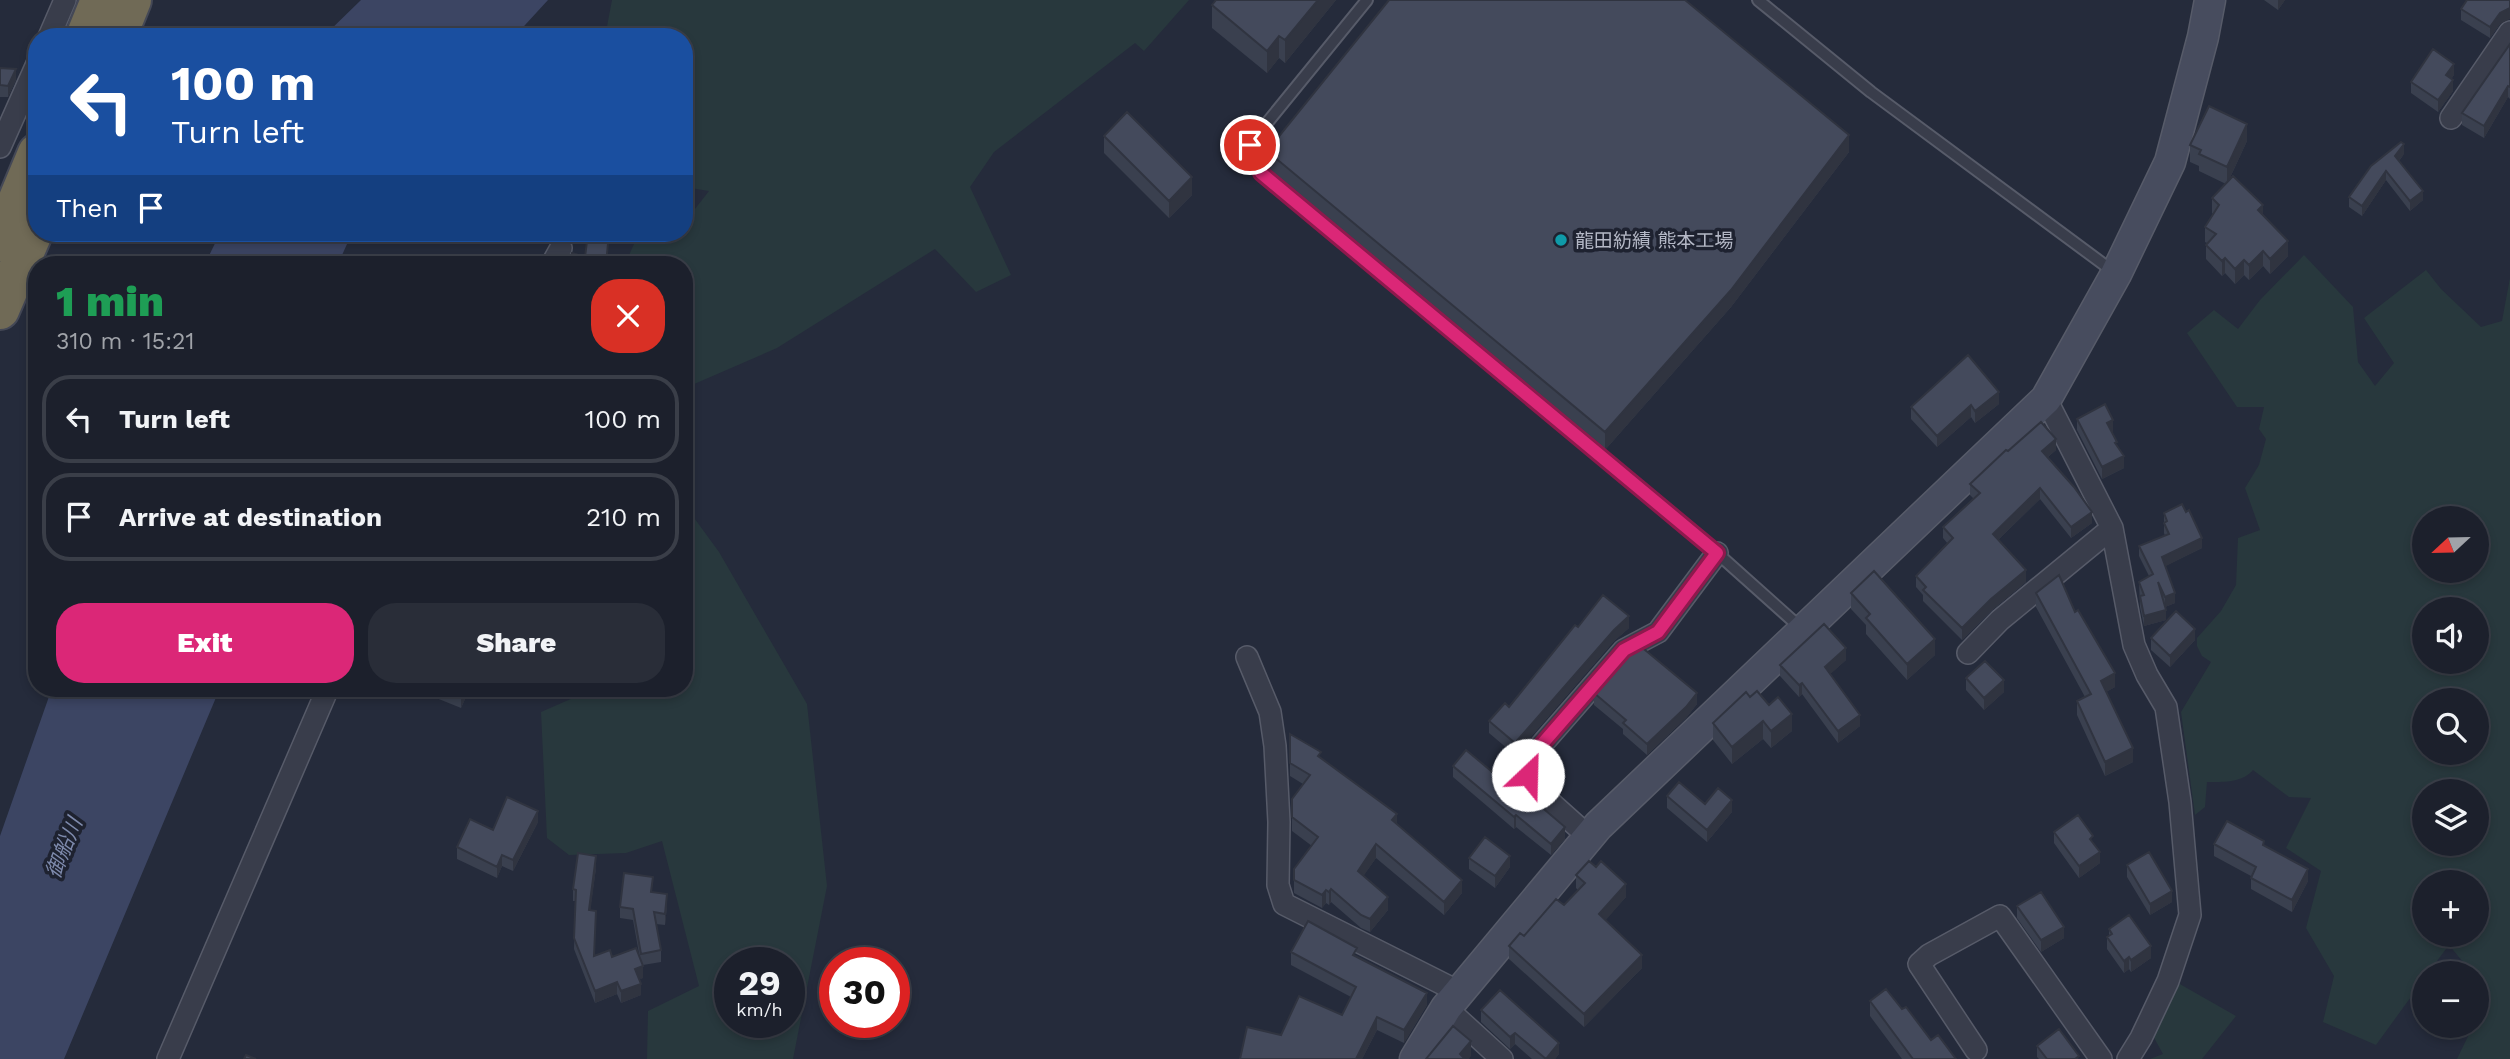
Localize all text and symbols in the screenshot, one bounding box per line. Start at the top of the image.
text: 100 m [171,54,315,112]
icon: left [56,56,147,147]
text: Turn left [171,113,304,151]
pin [1220,115,1280,175]
icon: arrive [1231,126,1269,164]
icon: arrive [132,189,170,227]
text: Then [56,193,118,223]
place label: 龍田紡績 熊本工場 [1575,229,1733,252]
marker: 龍田紡績 熊本工場 [1553,232,1569,248]
text: 1 min [56,277,164,326]
button: close [591,279,665,353]
text: 310 m · 15:21 [56,328,194,355]
icon: left [60,400,98,438]
text: Turn left [119,404,230,434]
text: 100 m [585,404,661,434]
icon: arrive [60,498,98,536]
text: Arrive at destination [119,502,382,532]
text: 210 m [586,502,661,532]
north arrow [2412,506,2488,583]
map controls [2412,506,2489,1038]
button: sound [2412,597,2489,674]
button: Exit [56,603,354,683]
button: Share [368,603,665,683]
button: search [2412,688,2489,765]
position arrow [1491,738,1565,812]
button: layers [2412,779,2489,856]
water label: 御船川 [40,812,88,882]
button: + [2412,870,2489,947]
speed limit sign: 30 [819,947,910,1038]
button: − [2412,961,2489,1038]
text: 29 [738,962,781,1004]
text: km/h [736,999,783,1020]

